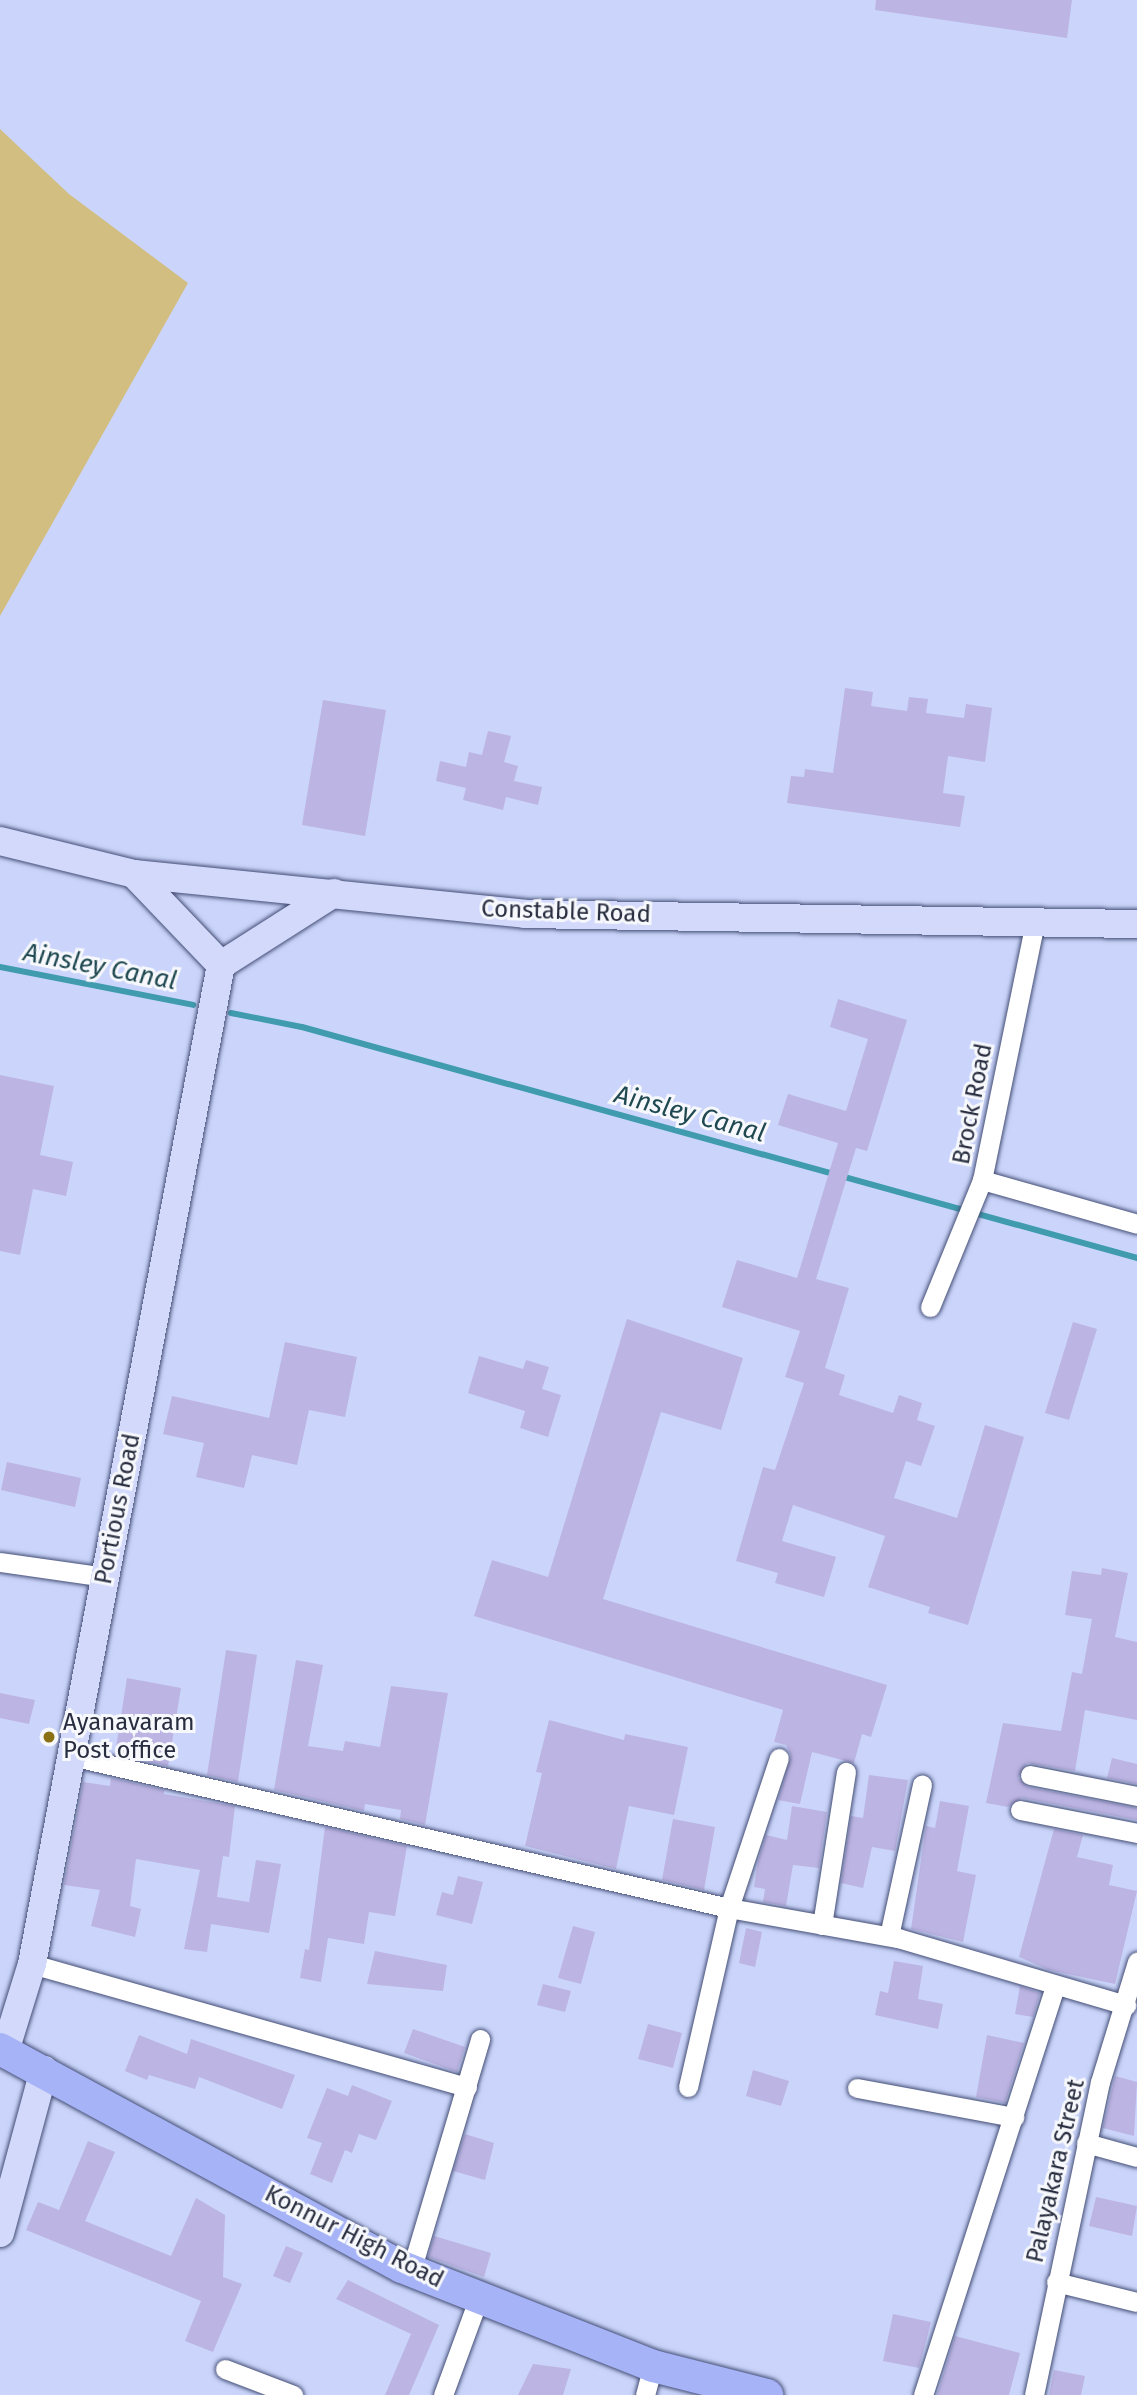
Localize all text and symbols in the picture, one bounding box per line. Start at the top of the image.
street label: Constable Road [481,895,651,929]
water label: Ainsley Canal [21,937,179,997]
street label: Brock Road [947,1041,999,1167]
water label: Ainsley Canal [611,1079,769,1149]
street label: Portious Road [89,1431,147,1587]
place label: Ayanavaram Post office [63,1709,195,1765]
marker: Ayanavaram Post office [41,1729,57,1745]
street label: Palayakara Street [1021,2076,1091,2266]
street label: Konnur High Road [260,2179,448,2295]

